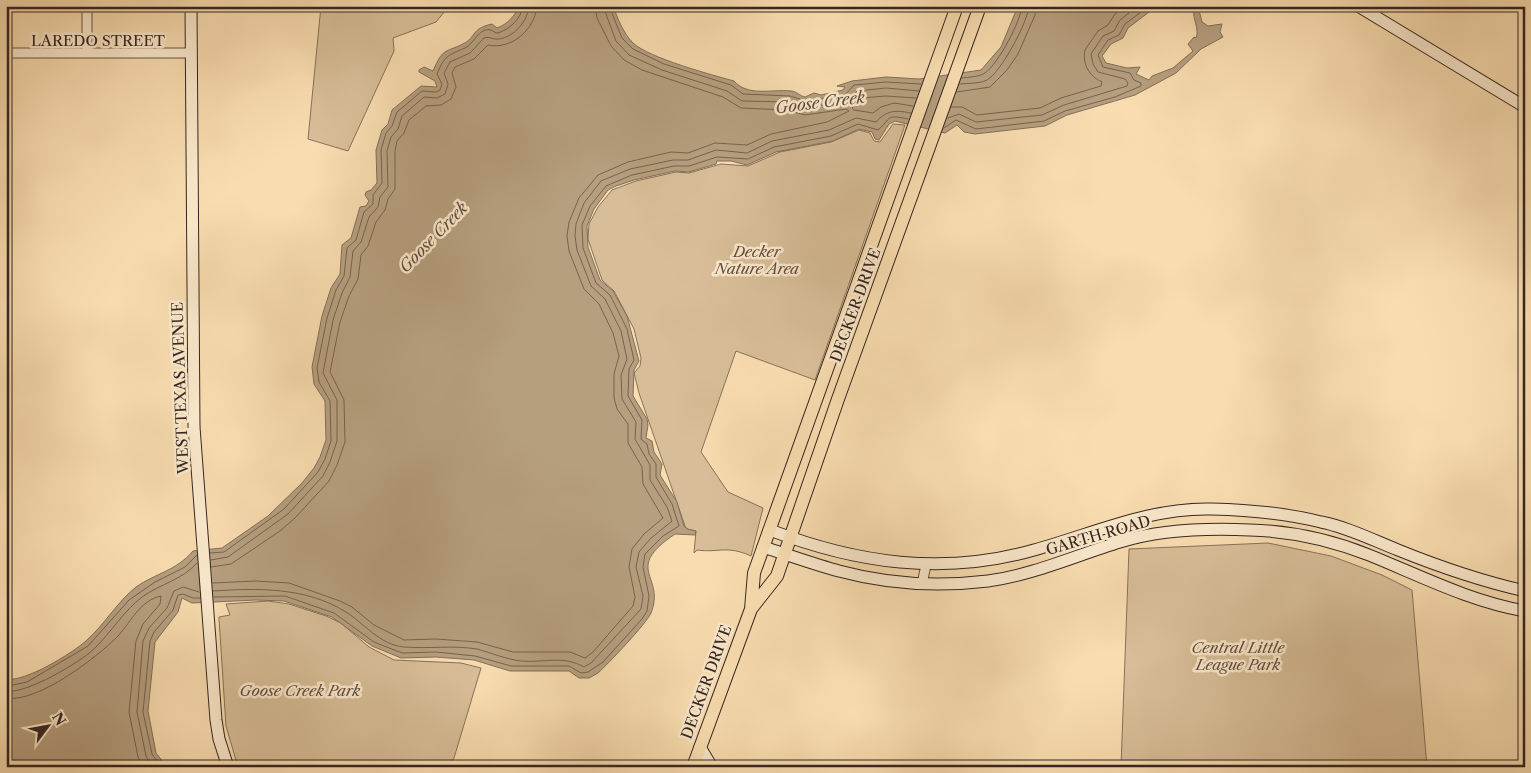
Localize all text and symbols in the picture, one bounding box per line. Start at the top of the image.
street label: LAREDO STREET [31,31,166,50]
water label: Goose Creek [774,87,867,117]
water label: Goose Creek [395,197,472,276]
park label: Decker Nature Area [714,242,799,278]
street label: DECKER DRIVE [826,245,884,365]
street label: WEST TEXAS AVENUE [167,302,193,475]
street label: GARTH ROAD [1044,511,1152,559]
street label: DECKER DRIVE [677,622,735,742]
park label: Central Little League Park [1192,638,1285,674]
park label: Goose Creek Park [240,681,361,700]
north arrow [22,700,72,750]
text: N [48,709,70,729]

